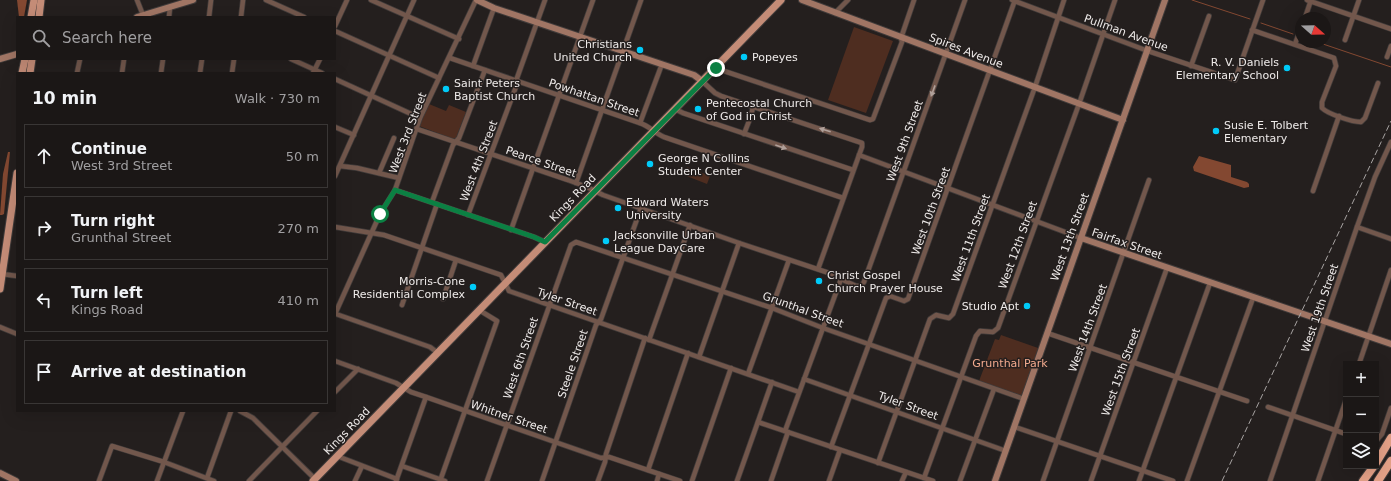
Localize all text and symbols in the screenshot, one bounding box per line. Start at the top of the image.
street label: Pullman Avenue [1082,12,1170,54]
north arrow [1295,12,1331,48]
search box [16,16,336,60]
icon: search [30,27,52,49]
text: Search here [62,29,152,47]
street label: Spires Avenue [927,31,1005,71]
place label: Christians United Church [553,38,632,64]
marker: Christians United Church [635,45,645,55]
place label: Popeyes [752,51,798,64]
marker: Popeyes [739,52,749,62]
place label: R. V. Daniels Elementary School [1176,56,1279,82]
route end [707,59,725,77]
marker: R. V. Daniels Elementary School [1282,63,1292,73]
street label: Powhattan Street [547,76,642,120]
place label: Saint Peters Baptist Church [454,77,535,103]
marker: Saint Peters Baptist Church [441,84,451,94]
one-way arrow [929,85,935,97]
text: 10 min [32,88,97,108]
street label: West 3rd Street [387,90,430,175]
text: Walk · 730 m [235,91,320,106]
place label: Pentecostal Church of God in Christ [706,97,812,123]
street label: West 9th Street [884,98,926,184]
marker: Pentecostal Church of God in Christ [693,104,703,114]
street label: West 4th Street [458,118,501,203]
place label: Susie E. Tolbert Elementary [1224,119,1309,145]
marker: Susie E. Tolbert Elementary [1211,126,1221,136]
one-way arrow [819,127,831,133]
text: Continue [71,140,147,158]
street label: Pearce Street [504,144,579,180]
one-way arrow [776,144,788,150]
icon: ahead [33,145,55,167]
text: 50 m [286,149,319,164]
place label: George N Collins Student Center [658,152,750,178]
text: West 3rd Street [71,158,172,173]
marker: George N Collins Student Center [645,159,655,169]
street label: West 10th Street [909,165,953,257]
street label: Kings Road [547,172,599,224]
street label: West 13th Street [1048,191,1092,283]
street label: West 11th Street [949,192,993,284]
place label: Edward Waters University [626,196,709,222]
street label: West 12th Street [996,199,1040,291]
marker: Edward Waters University [613,203,623,213]
route start [371,205,389,223]
text: Turn right [71,212,155,230]
icon: right [33,217,55,239]
text: 270 m [277,221,319,236]
street label: Fairfax Street [1090,226,1165,262]
place label: Jacksonville Urban League DayCare [613,229,715,255]
text: Grunthal Street [71,230,171,245]
marker: Jacksonville Urban League DayCare [601,236,611,246]
street label: West 19th Street [1299,261,1341,354]
place label: Christ Gospel Church Prayer House [827,269,943,295]
place label: Morris-Cone Residential Complex [353,275,465,301]
marker: Christ Gospel Church Prayer House [814,276,824,286]
marker: Morris-Cone Residential Complex [468,282,478,292]
street label: West 14th Street [1066,282,1110,374]
text: Turn left [71,284,143,302]
street label: Tyler Street [534,285,599,319]
icon: left [33,289,55,311]
street label: Grunthal Street [761,289,846,331]
text: 410 m [277,293,319,308]
place label: Studio Apt [962,300,1020,313]
marker: Studio Apt [1022,301,1032,311]
text: Kings Road [71,302,143,317]
street label: West 6th Street [501,315,541,401]
street label: West 15th Street [1099,326,1143,418]
street label: Steele Street [555,327,591,400]
park label: Grunthal Park [972,357,1048,370]
icon: arrive [33,361,55,383]
map controls [1343,361,1379,469]
button: + [1343,361,1379,397]
text: Arrive at destination [71,363,246,381]
street label: Tyler Street [875,389,940,423]
button: − [1343,397,1379,433]
street label: Whitner Street [469,398,550,436]
street label: Kings Road [321,405,373,457]
button: layers [1343,433,1379,469]

